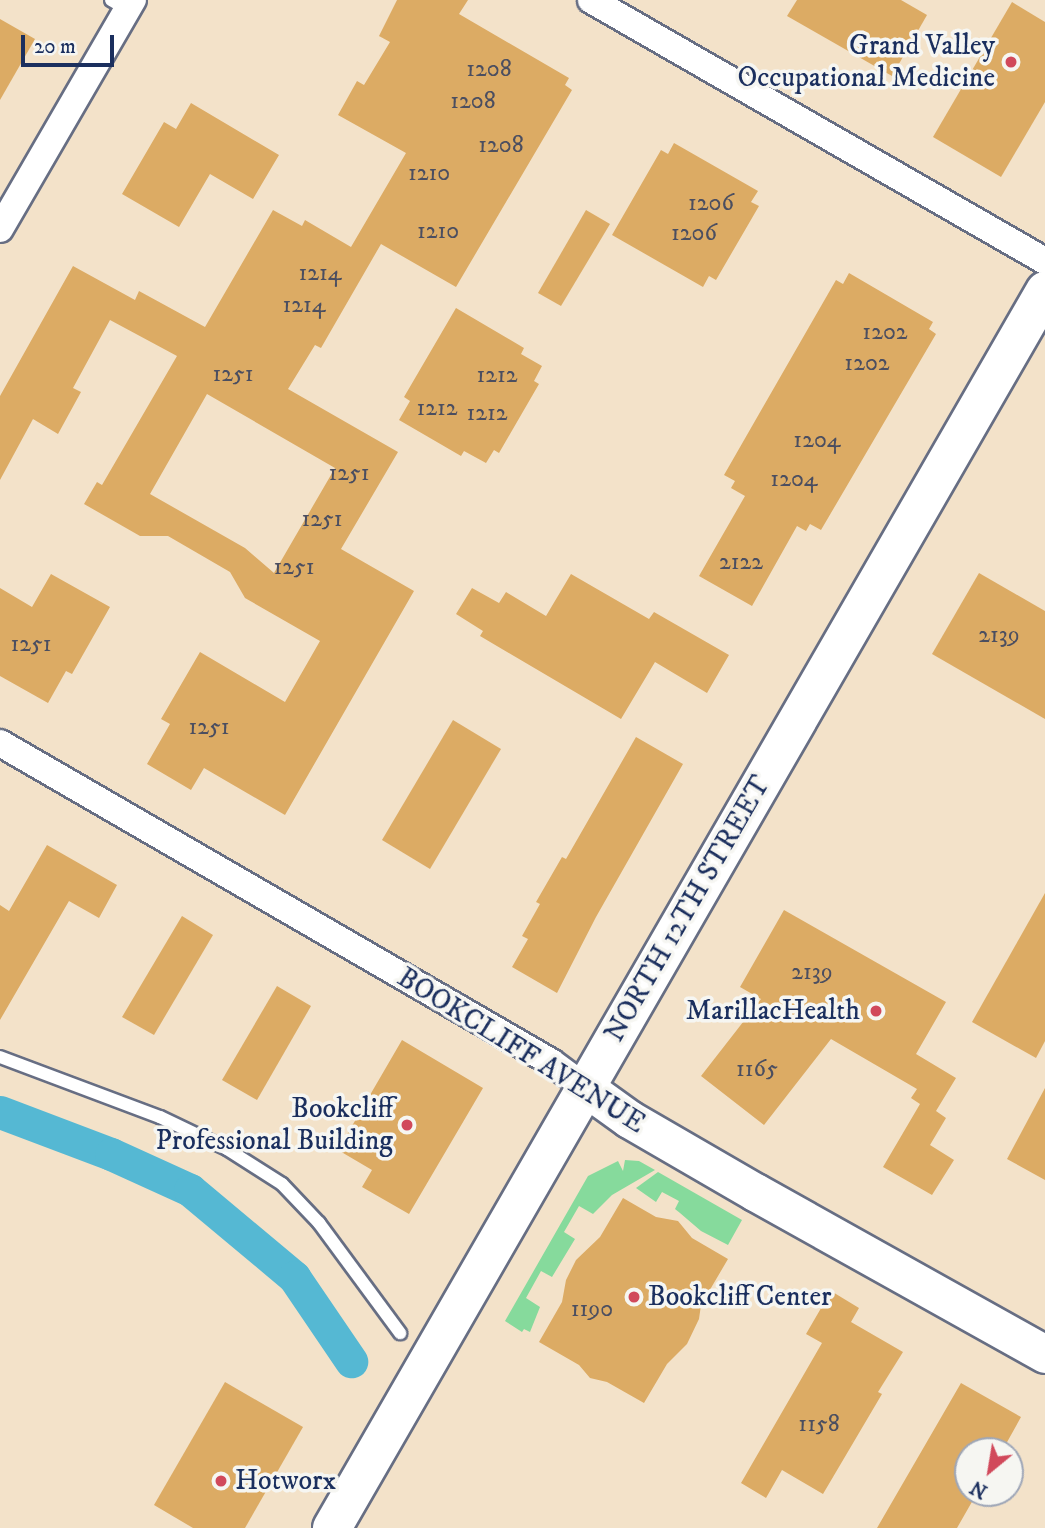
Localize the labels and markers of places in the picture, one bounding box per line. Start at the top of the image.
place label: Grand Valley Occupational Medicine [737,29,995,95]
marker: Grand Valley Occupational Medicine [1001,52,1021,72]
place label: MarillacHealth [686,994,860,1028]
marker: MarillacHealth [866,1001,886,1021]
place label: Bookcliff Professional Building [156,1092,393,1158]
marker: Bookcliff Professional Building [399,1117,415,1133]
place label: Bookcliff Center [648,1280,831,1314]
marker: Bookcliff Center [626,1289,642,1305]
place label: Hotworx [235,1464,336,1498]
marker: Hotworx [213,1473,229,1489]

